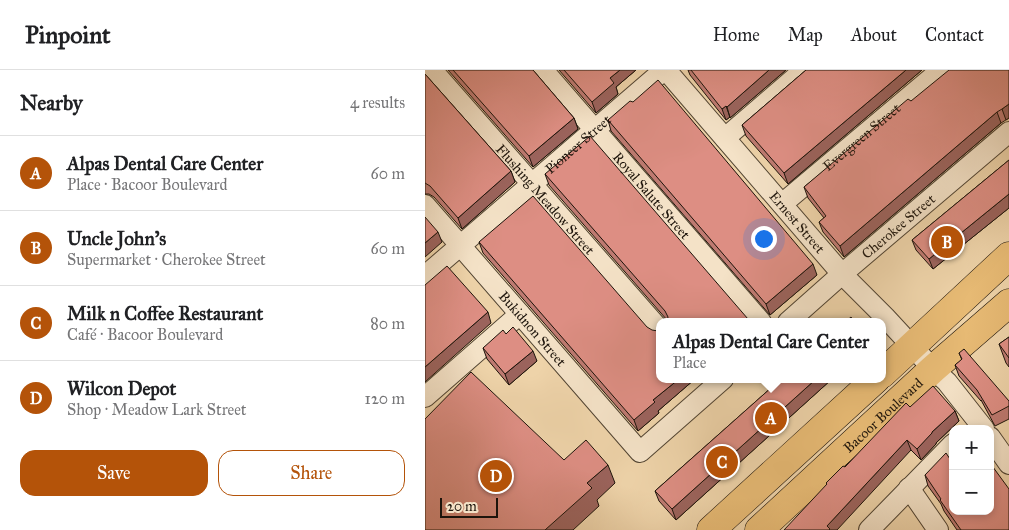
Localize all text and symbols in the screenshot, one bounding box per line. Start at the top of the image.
text: Pinpoint [25,20,111,50]
text: Home [713,24,760,46]
text: Map [788,24,823,46]
text: About [851,24,897,46]
text: Contact [925,24,984,46]
text: Nearby [20,90,83,116]
text: 4 results [350,93,405,112]
street label: Evergreen Street [820,100,904,175]
street label: Pioneer Street [542,111,615,177]
street label: Flushing Meadow Street [492,141,598,258]
street label: Royal Salute Street [609,149,694,243]
text: Alpas Dental Care Center [67,152,263,175]
text: A [31,164,41,183]
text: 60 m [371,164,405,183]
text: Place · Bacoor Boulevard [67,175,227,194]
street label: Ernest Street [765,188,828,257]
street label: Cherokee Street [858,191,939,263]
pin: B [931,223,963,261]
your location [751,226,777,252]
text: Uncle John's [67,227,166,250]
text: B [31,239,41,258]
text: 60 m [371,239,405,258]
text: Supermarket · Cherokee Street [67,250,266,269]
street label: Bukidnon Street [495,288,570,370]
text: Milk n Coffee Restaurant [67,302,263,325]
text: C [31,314,41,333]
text: 80 m [370,314,405,333]
popup [656,318,886,383]
text: Café · Bacoor Boulevard [67,325,223,344]
text: Alpas Dental Care Center [673,330,869,353]
text: Place [673,353,706,372]
street label: Bacoor Boulevard [840,375,927,456]
text: Wilcon Depot [67,377,176,400]
text: D [30,389,42,408]
text: 120 m [365,389,405,408]
pin: A [755,399,787,437]
text: Shop · Meadow Lark Street [67,400,247,419]
map controls [949,425,994,515]
button: + [949,425,994,470]
pin: C [706,443,738,481]
button: Save [20,450,208,496]
button: Share [218,450,405,496]
pin: D [480,457,512,495]
button: − [949,470,994,515]
scale bar [440,495,497,518]
text: 20 m [447,498,477,515]

